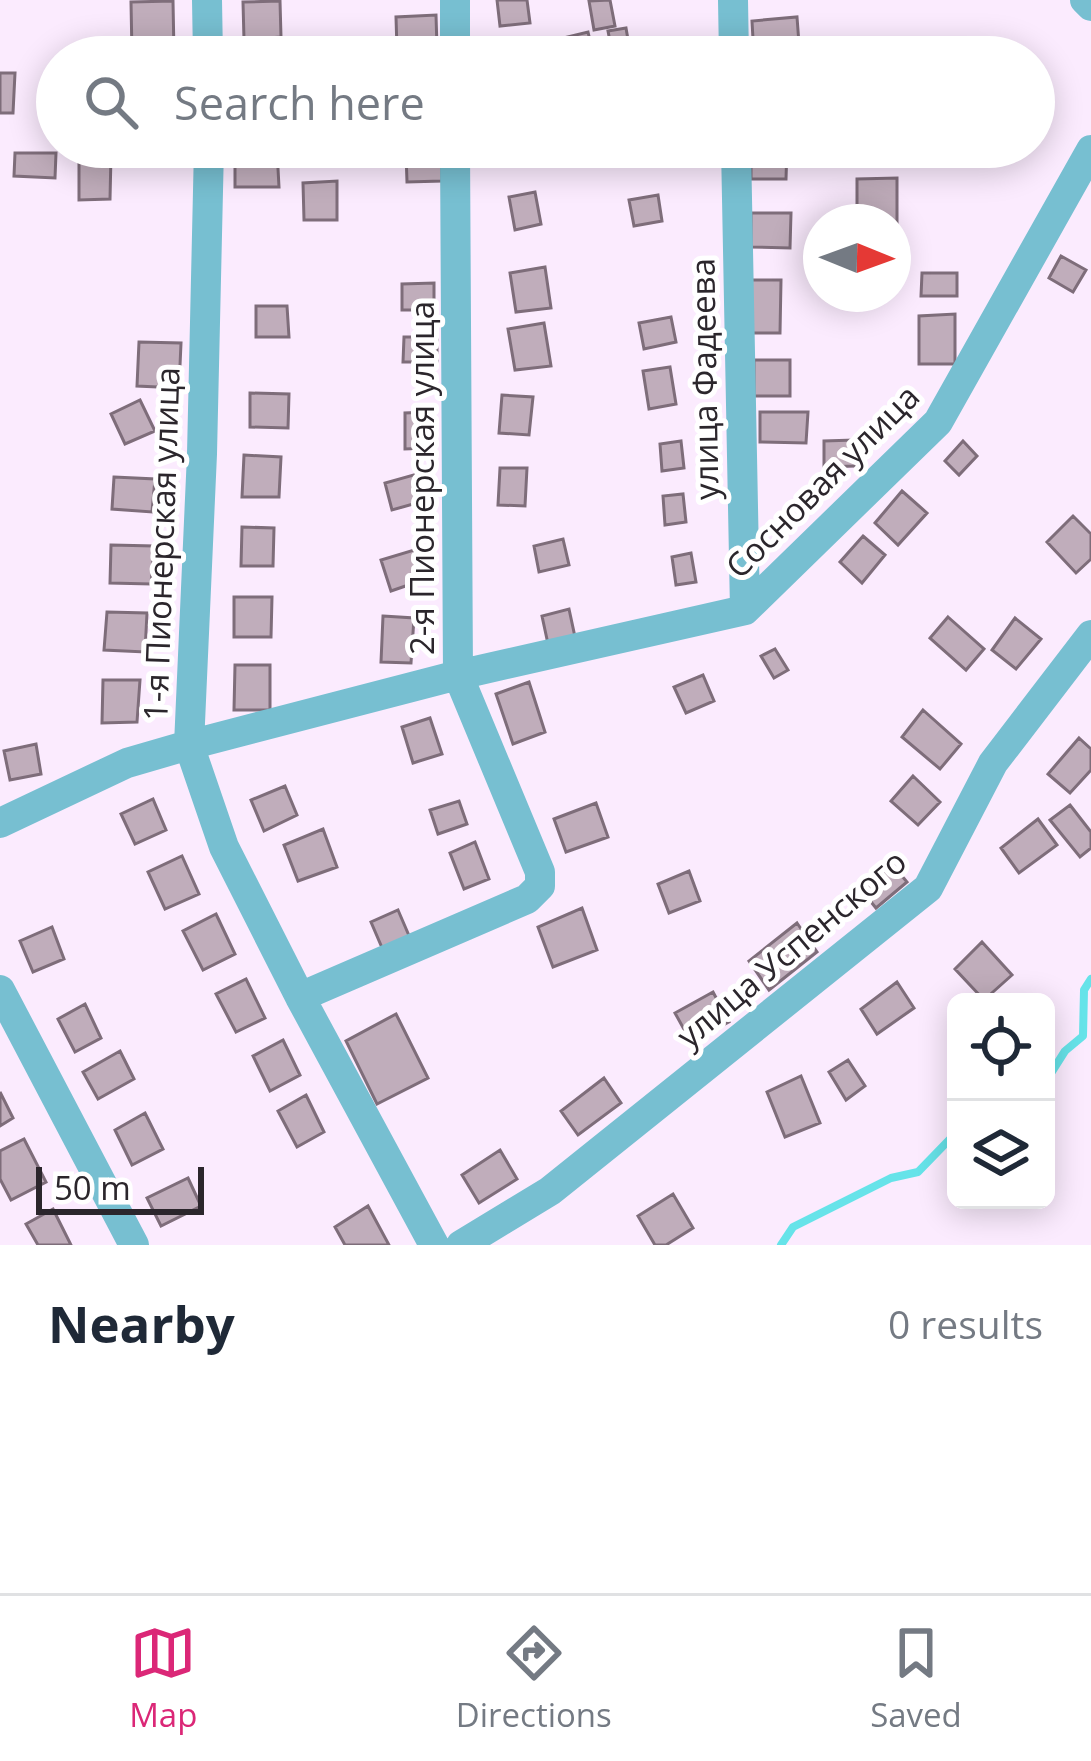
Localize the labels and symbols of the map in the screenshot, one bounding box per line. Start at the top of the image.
north arrow [803,204,911,312]
street label: улица Фадеева [679,258,729,500]
street label: 2-я Пионерская улица [399,301,444,655]
street label: 1-я Пионерская улица [132,366,190,722]
street label: Сосновая улица [715,374,929,588]
street label: улица Успенского [667,839,915,1057]
scale bar [36,1161,204,1214]

